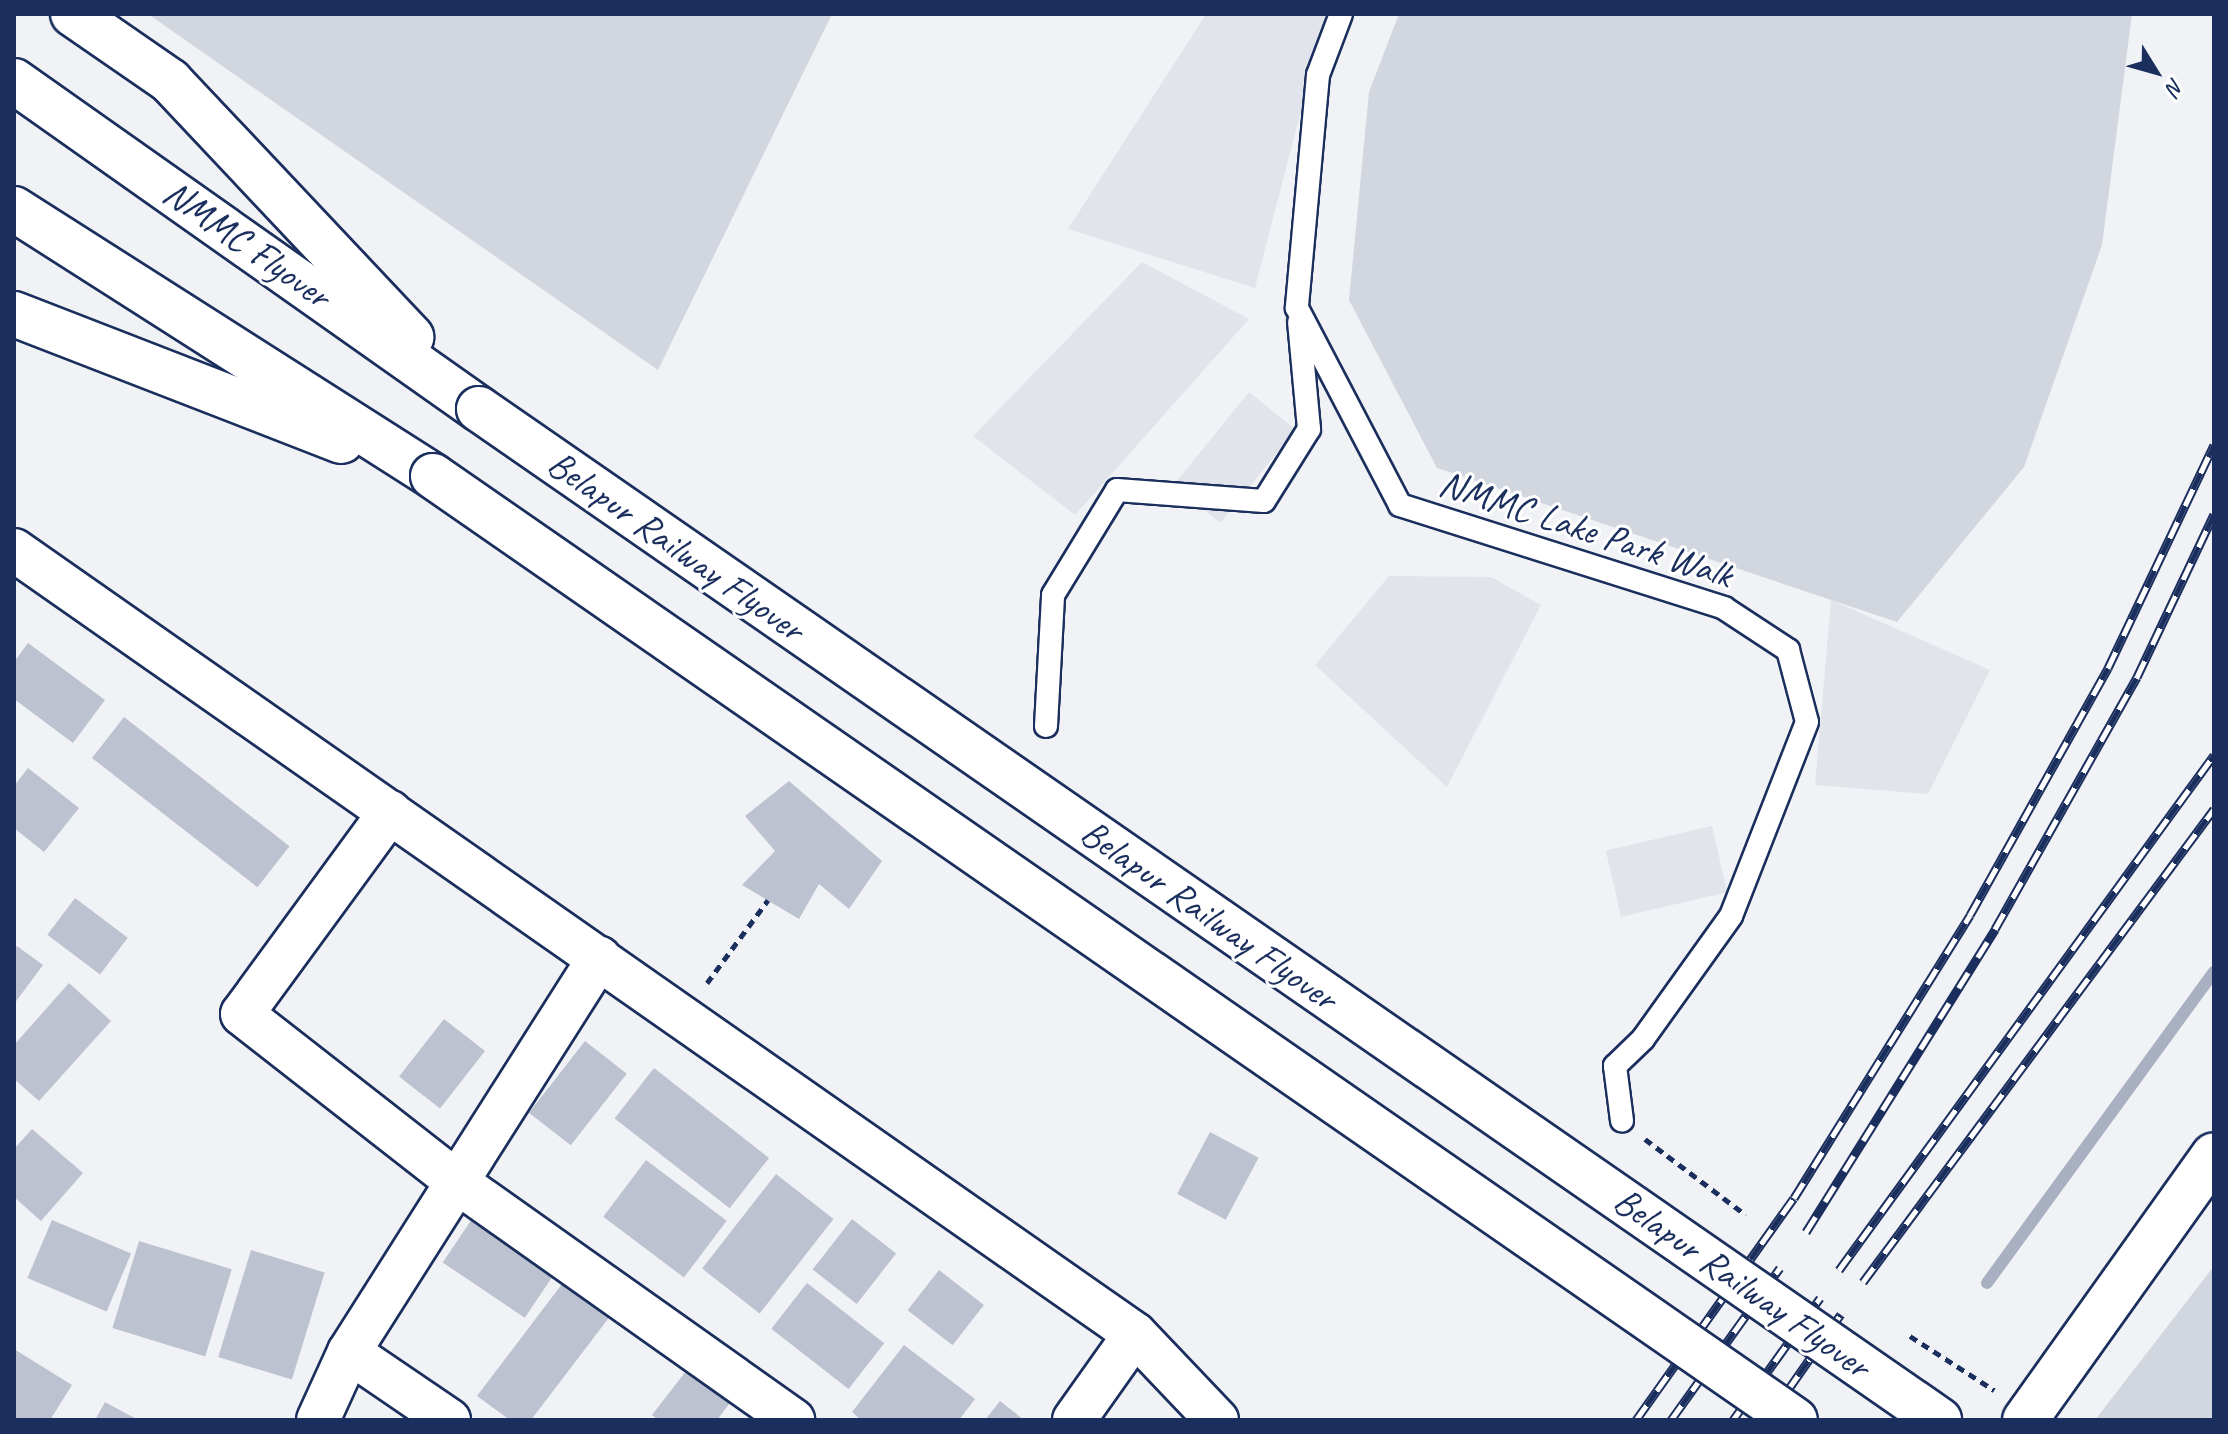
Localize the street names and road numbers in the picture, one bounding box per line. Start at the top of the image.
street label: NMMC Flyover [155,170,339,318]
street label: Belapur Railway Flyover [539,441,813,651]
street label: NMMC Lake Park Walk [1433,460,1739,598]
street label: Belapur Railway Flyover [1072,810,1346,1020]
street label: Belapur Railway Flyover [1605,1178,1879,1388]

